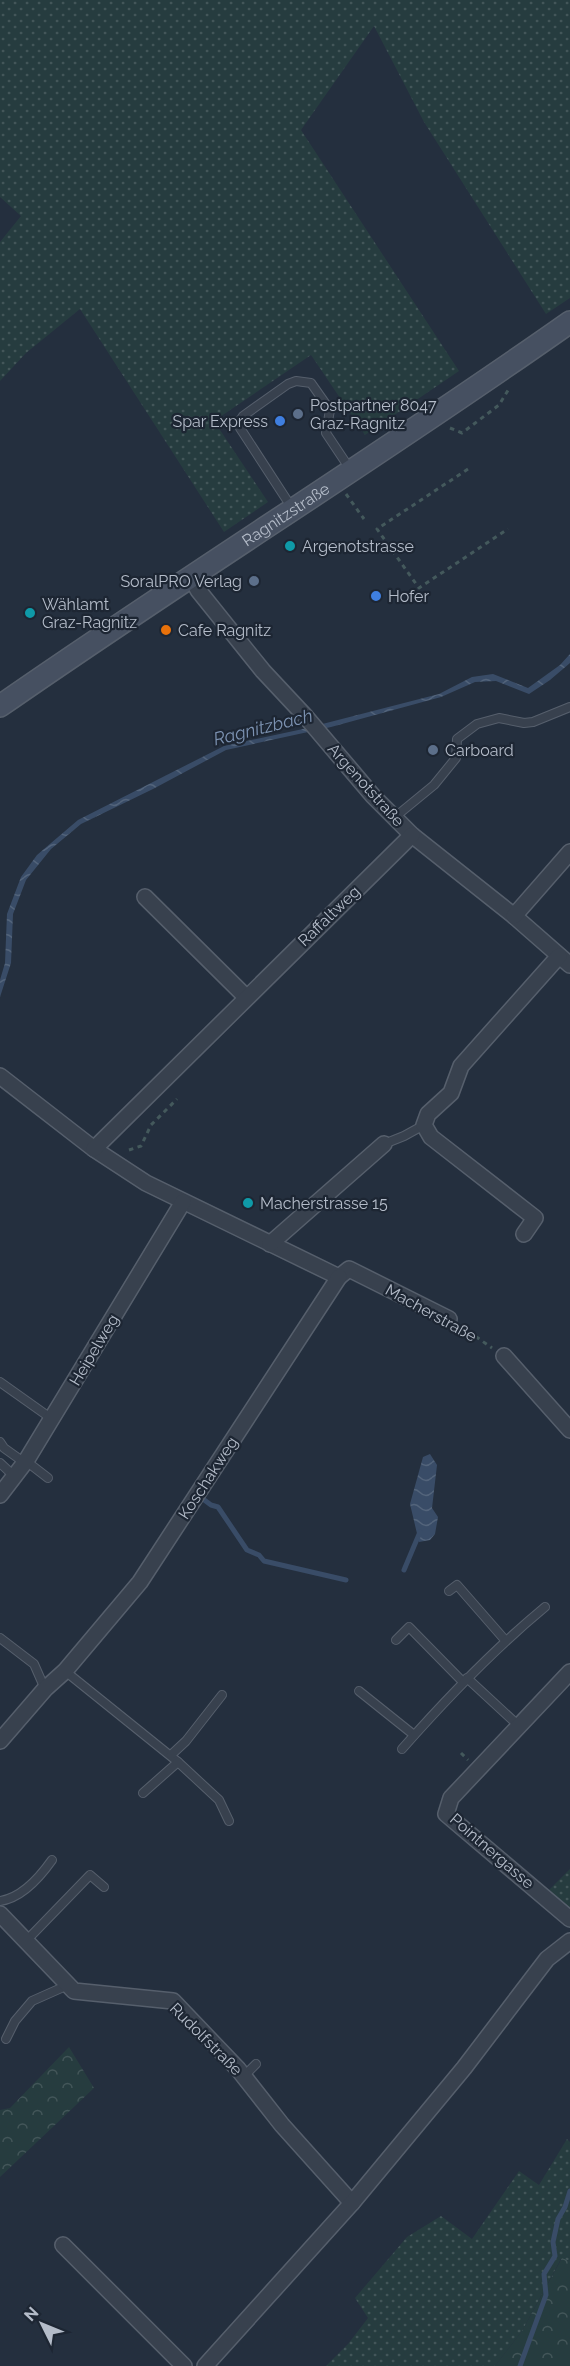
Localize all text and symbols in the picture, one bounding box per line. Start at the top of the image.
place label: Postpartner 8047 Graz-Ragnitz [310,396,437,433]
marker: Postpartner 8047 Graz-Ragnitz [291,407,305,421]
place label: Spar Express [172,412,268,431]
marker: Spar Express [273,414,287,428]
street label: Ragnitzstraße [238,479,333,550]
place label: Argenotstrasse [302,537,414,556]
marker: Argenotstrasse [283,539,297,553]
place label: SoralPRO Verlag [120,572,242,591]
marker: SoralPRO Verlag [247,574,261,588]
place label: Hofer [388,587,429,606]
marker: Hofer [369,589,383,603]
place label: Wählamt Graz-Ragnitz [42,595,137,632]
marker: Wählamt Graz-Ragnitz [23,606,37,620]
place label: Cafe Ragnitz [178,621,271,640]
marker: Cafe Ragnitz [159,623,173,637]
water label: Ragnitzbach [211,705,315,749]
street label: Argenotstraße [324,740,408,830]
place label: Carboard [445,741,514,760]
marker: Carboard [426,743,440,757]
street label: Raffaltweg [294,882,364,950]
place label: Macherstrasse 15 [260,1194,388,1213]
marker: Macherstrasse 15 [241,1196,255,1210]
street label: Macherstraße [382,1280,480,1346]
street label: Heipelweg [65,1311,123,1389]
street label: Koschakweg [174,1433,242,1523]
street label: Pointnergasse [446,1809,538,1893]
street label: Rudolfstraße [166,1999,246,2079]
north arrow [12,2294,72,2354]
text: N [20,2303,43,2325]

